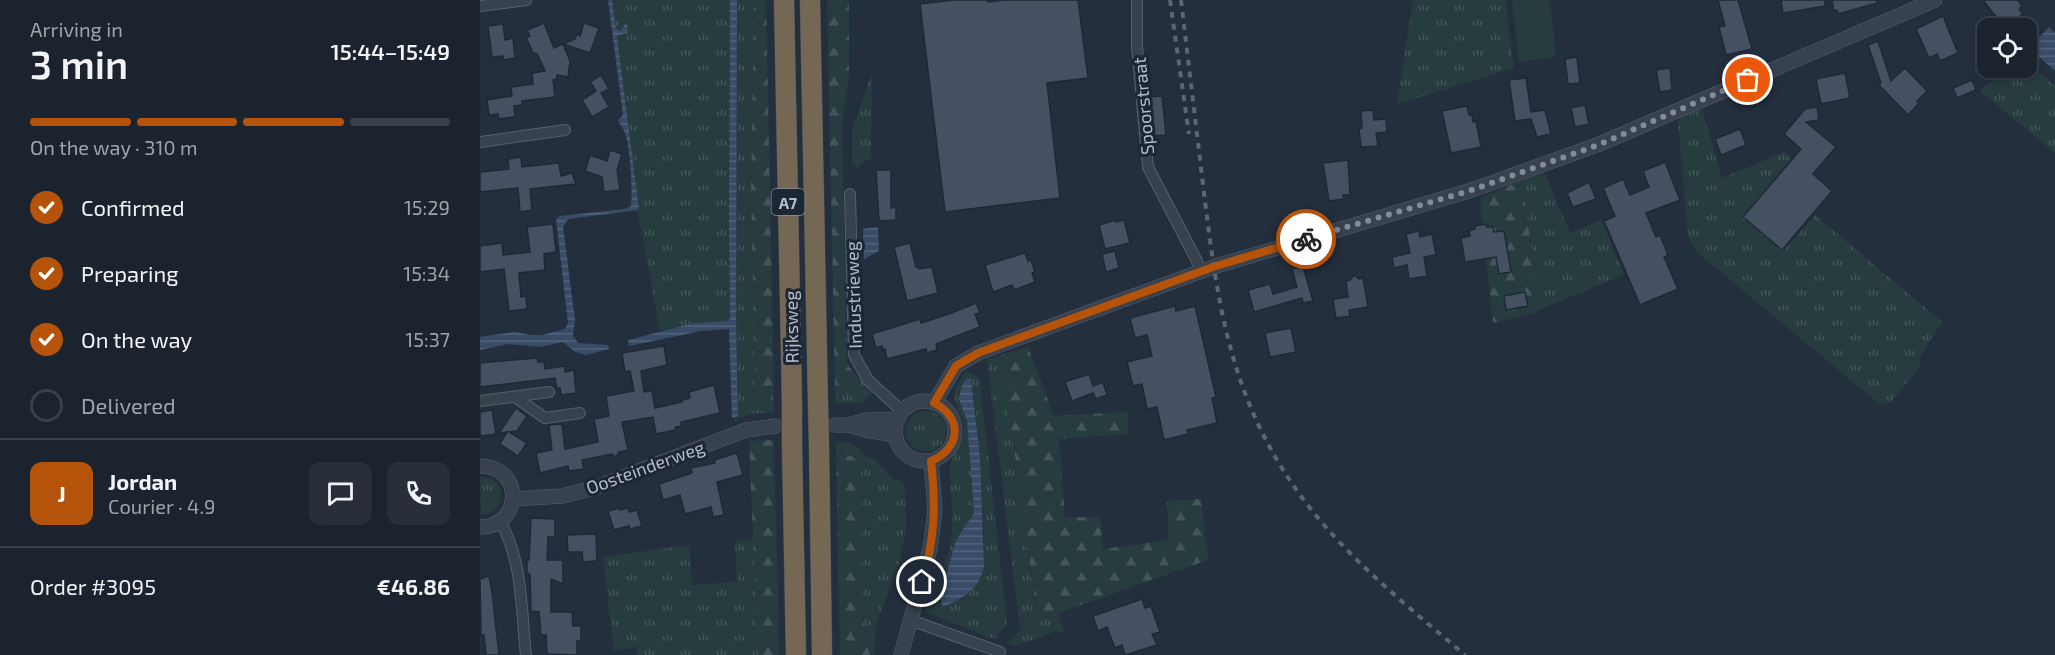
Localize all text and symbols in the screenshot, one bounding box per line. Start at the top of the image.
text: Arriving in [30,17,123,41]
map controls [1977,18,2037,78]
button: locate [1977,18,2037,78]
text: 15:44–15:49 [331,38,450,64]
text: 3 min [30,40,128,87]
pin [1722,54,1773,105]
street label: Spoorstraat [1128,56,1158,156]
icon: bag [1731,63,1764,96]
text: On the way · 310 m [30,135,197,159]
road number: A7 [772,189,804,215]
icon: check [30,191,63,224]
text: Confirmed [81,194,185,220]
text: 15:29 [404,195,450,219]
courier [1276,209,1336,269]
icon: bike [1290,223,1323,256]
street label: Industrieweg [840,241,866,349]
icon: check [30,257,63,290]
text: Preparing [81,260,179,286]
text: 15:34 [403,261,450,285]
street label: Rijksweg [779,290,803,364]
icon: check [30,323,63,356]
text: On the way [81,326,192,352]
text: 15:37 [405,327,450,351]
text: Delivered [81,392,176,418]
street label: Oosteinderweg [583,435,707,499]
button: chat [309,462,372,525]
button: phone [387,462,450,525]
text: Jordan [108,468,177,494]
text: J [57,480,66,506]
text: Courier · 4.9 [108,494,215,518]
pin [896,556,947,607]
icon: home [905,565,938,598]
text: Order #3095 [30,573,156,599]
text: €46.86 [377,573,450,599]

